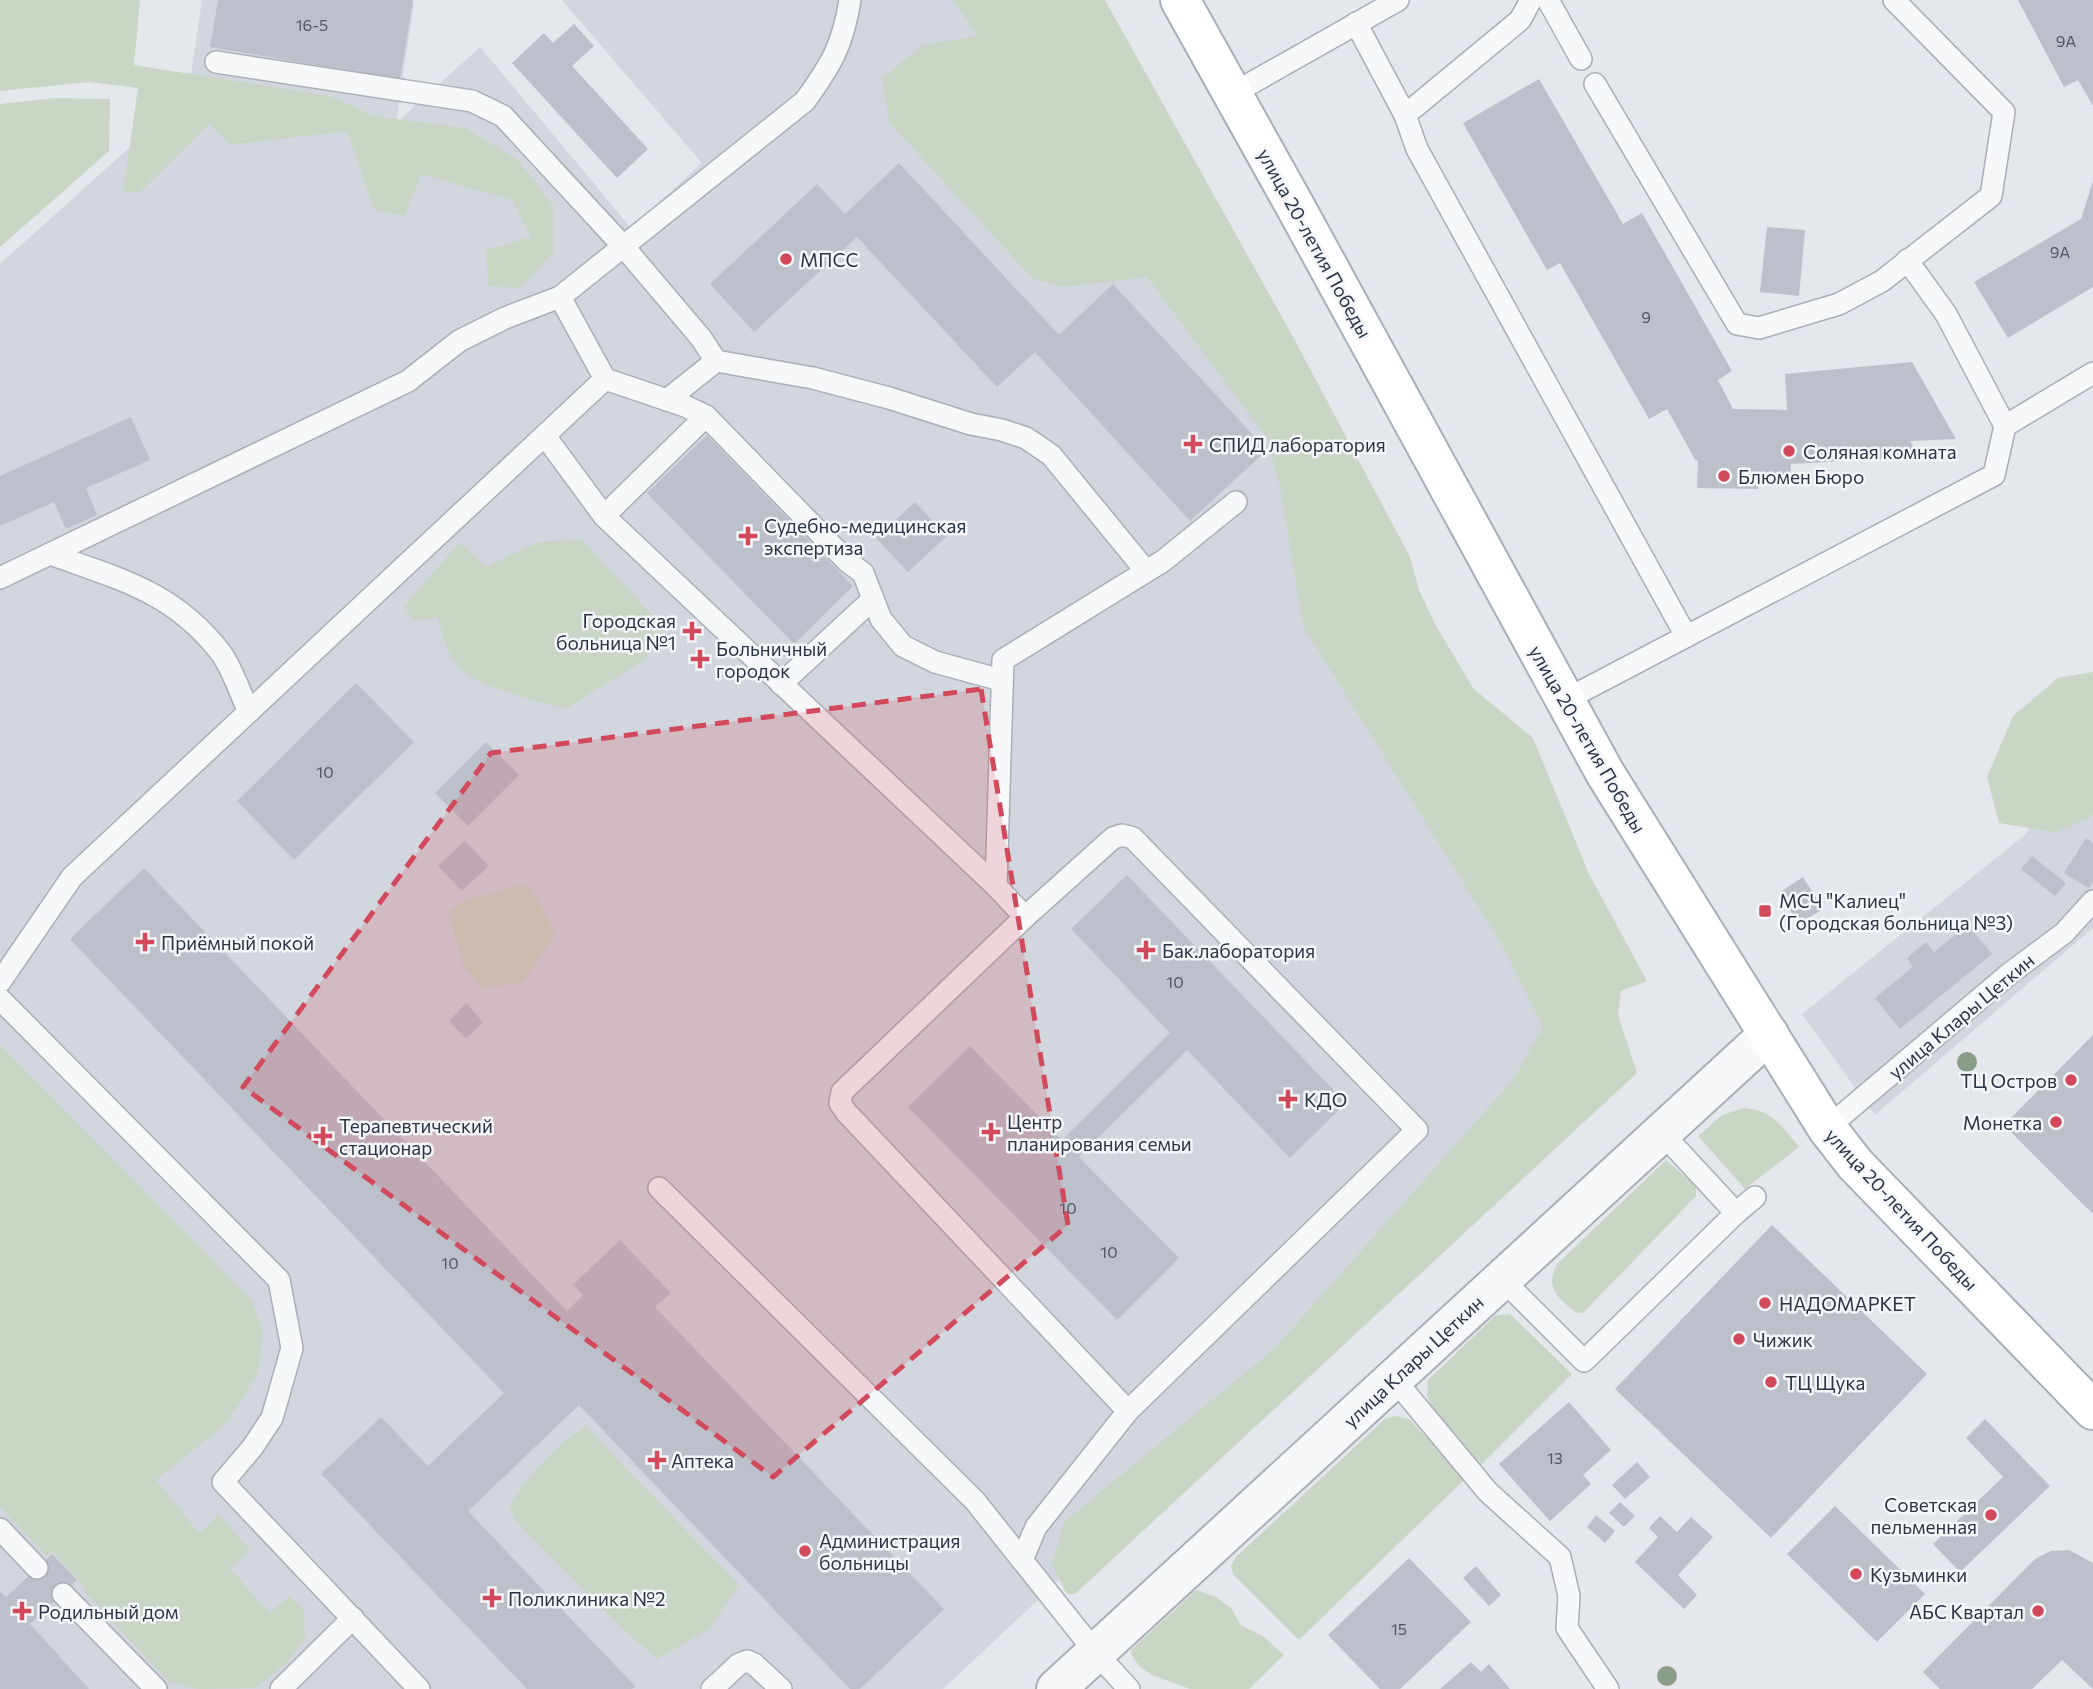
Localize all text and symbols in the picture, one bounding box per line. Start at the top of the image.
house number: 16-5 [296,15,328,34]
house number: 9А [2056,31,2076,50]
street label: улица 20-летия Победы [1253,144,1377,342]
house number: 9А [2050,242,2070,261]
place label: МПСС [800,248,858,271]
marker: МПСС [778,251,794,267]
house number: 9 [1641,307,1651,326]
place label: СПИД лаборатория [1209,433,1386,456]
marker: СПИД лаборатория [1183,434,1203,454]
place label: Соляная комната [1803,440,1957,463]
marker: Соляная комната [1781,443,1797,459]
place label: Блюмен Бюро [1738,465,1864,488]
marker: Блюмен Бюро [1716,468,1732,484]
place label: Судебно-медицинская экспертиза [764,514,966,559]
marker: Судебно-медицинская экспертиза [738,526,758,546]
place label: Городская больница №1 [556,609,676,654]
marker: Городская больница №1 [682,621,702,641]
place label: Больничный городок [716,637,827,682]
street label: улица 20-летия Победы [1525,641,1651,837]
marker: Больничный городок [690,649,710,669]
house number: 10 [316,762,334,781]
place label: МСЧ "Калиец" (Городская больница №3) [1779,889,2013,934]
marker: МСЧ "Калиец" (Городская больница №3) [1757,903,1773,919]
place label: Приёмный покой [161,931,314,954]
marker: Приёмный покой [135,932,155,952]
place label: Бак.лаборатория [1162,939,1315,962]
marker: Бак.лаборатория [1136,940,1156,960]
street label: улица Клары Цеткин [1883,948,2039,1084]
house number: 10 [1166,972,1184,991]
place label: ТЦ Остров [1960,1069,2057,1092]
marker: ТЦ Остров [2063,1072,2079,1088]
place label: КДО [1304,1088,1347,1111]
marker: КДО [1278,1089,1298,1109]
place label: Центр планирования семьи [1007,1110,1192,1155]
place label: Монетка [1963,1111,2042,1134]
place label: Терапевтический стационар [339,1114,493,1159]
marker: Монетка [2048,1114,2064,1130]
marker: Центр планирования семьи [981,1122,1001,1142]
street label: улица 20-летия Победы [1821,1123,1983,1295]
marker: Терапевтический стационар [313,1126,333,1146]
house number: 10 [1059,1198,1077,1217]
house number: 10 [1100,1242,1118,1261]
house number: 10 [441,1253,459,1272]
street label: улица Клары Цеткин [1338,1290,1488,1432]
place label: НАДОМАРКЕТ [1779,1292,1916,1315]
marker: НАДОМАРКЕТ [1757,1295,1773,1311]
place label: Чижик [1753,1328,1813,1351]
marker: Чижик [1731,1331,1747,1347]
place label: ТЦ Щука [1785,1371,1865,1394]
marker: ТЦ Щука [1763,1374,1779,1390]
house number: 13 [1547,1448,1563,1467]
place label: Аптека [671,1449,734,1472]
marker: Аптека [649,1452,665,1468]
place label: Советская пельменная [1870,1493,1977,1538]
marker: Советская пельменная [1983,1507,1999,1523]
place label: Администрация больницы [819,1529,961,1574]
marker: Администрация больницы [797,1543,813,1559]
place label: Кузьминки [1870,1563,1967,1586]
marker: Кузьминки [1848,1566,1864,1582]
place label: Поликлиника №2 [508,1587,665,1610]
marker: Поликлиника №2 [482,1588,502,1608]
place label: Родильный дом [38,1600,179,1623]
place label: АБС Квартал [1909,1600,2024,1623]
marker: Родильный дом [12,1601,32,1621]
marker: АБС Квартал [2030,1603,2046,1619]
house number: 15 [1391,1619,1407,1638]

